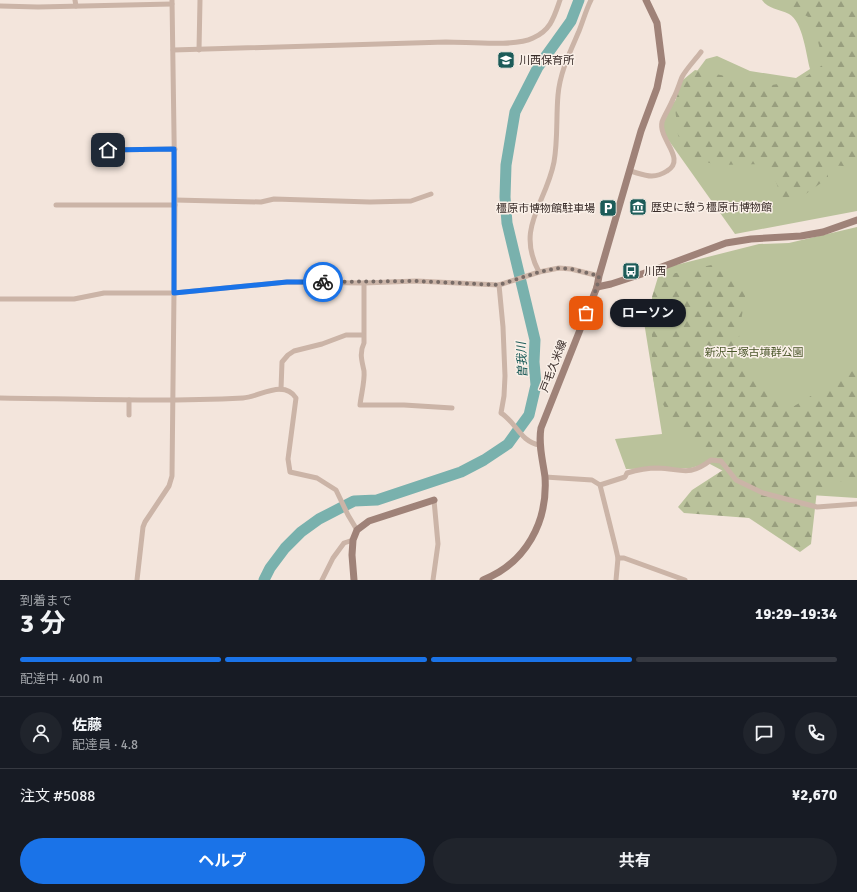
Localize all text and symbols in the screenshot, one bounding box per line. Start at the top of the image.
school or university icon: 川西保育所 [496,50,516,70]
place label: 川西保育所 [519,54,575,67]
pin [91,133,125,167]
icon: home [97,139,119,161]
museum icon: 歴史に憩う橿原市博物館 [628,197,648,217]
parking icon: 橿原市博物館駐車場 [598,198,618,218]
place label: 歴史に憩う橿原市博物館 [651,201,772,214]
place label: 橿原市博物館駐車場 [496,202,595,215]
bus stop icon: 川西 [621,261,641,281]
courier [303,262,343,302]
place label: 川西 [644,265,666,278]
icon: bike [312,271,334,293]
pin [569,296,603,330]
callout: ローソン [610,299,686,327]
icon: bag [575,302,597,324]
text: ローソン [622,305,674,321]
street label: 戸毛久米線 [538,338,569,394]
water label: 曽我川 [514,340,531,378]
park label: 新沢千塚古墳群公園 [705,346,804,359]
text: 到着まで [20,593,72,609]
text: 19:29–19:34 [755,605,837,623]
text: 3 分 [20,608,66,640]
text: 配達中 · 400 m [20,671,103,687]
button: person [20,712,62,754]
button: chat [743,712,785,754]
button: phone [795,712,837,754]
text: 佐藤 [72,716,102,734]
text: 配達員 · 4.8 [72,737,138,753]
text: ¥2,670 [792,786,837,804]
text: 注文 #5088 [20,787,95,805]
button: ヘルプ [20,838,425,884]
button: 共有 [433,838,837,884]

